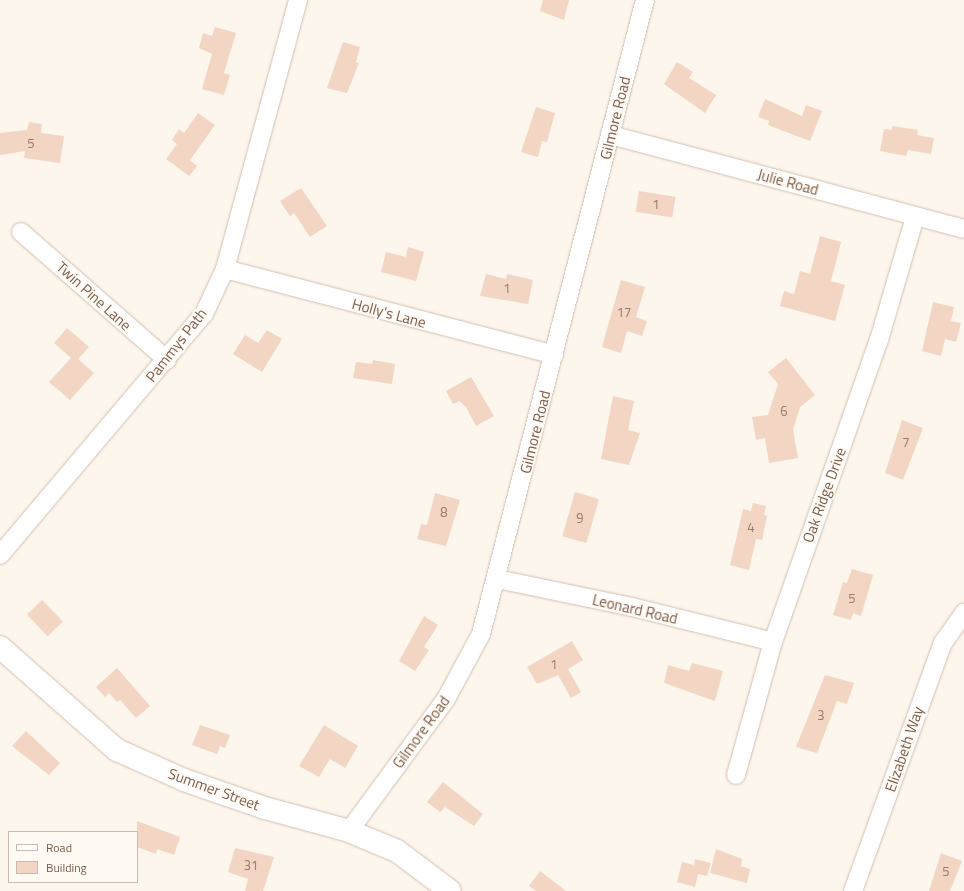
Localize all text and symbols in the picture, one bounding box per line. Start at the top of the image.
street label: Gilmore Road [596,75,634,161]
house number: 5 [27,135,35,151]
street label: Julie Road [756,165,820,199]
house number: 1 [652,196,660,212]
street label: Twin Pine Lane [53,258,135,334]
house number: 1 [503,280,511,296]
street label: Holly's Lane [350,294,428,332]
house number: 17 [617,304,631,320]
street label: Pammys Path [142,305,210,385]
street label: Gilmore Road [516,389,554,475]
house number: 6 [780,403,788,419]
house number: 7 [902,434,910,450]
street label: Oak Ridge Drive [798,445,850,545]
house number: 8 [440,504,448,520]
house number: 9 [576,510,584,526]
house number: 4 [747,519,755,535]
street label: Leonard Road [591,590,679,628]
house number: 5 [848,590,856,606]
house number: 1 [550,656,558,672]
street label: Gilmore Road [389,692,453,772]
street label: Elizabeth Way [881,704,927,794]
house number: 3 [817,707,825,723]
street label: Summer Street [166,764,262,814]
legend [8,831,138,883]
text: Road [46,838,72,857]
house number: 31 [244,857,258,873]
text: Building [46,858,87,877]
house number: 5 [942,863,950,879]

